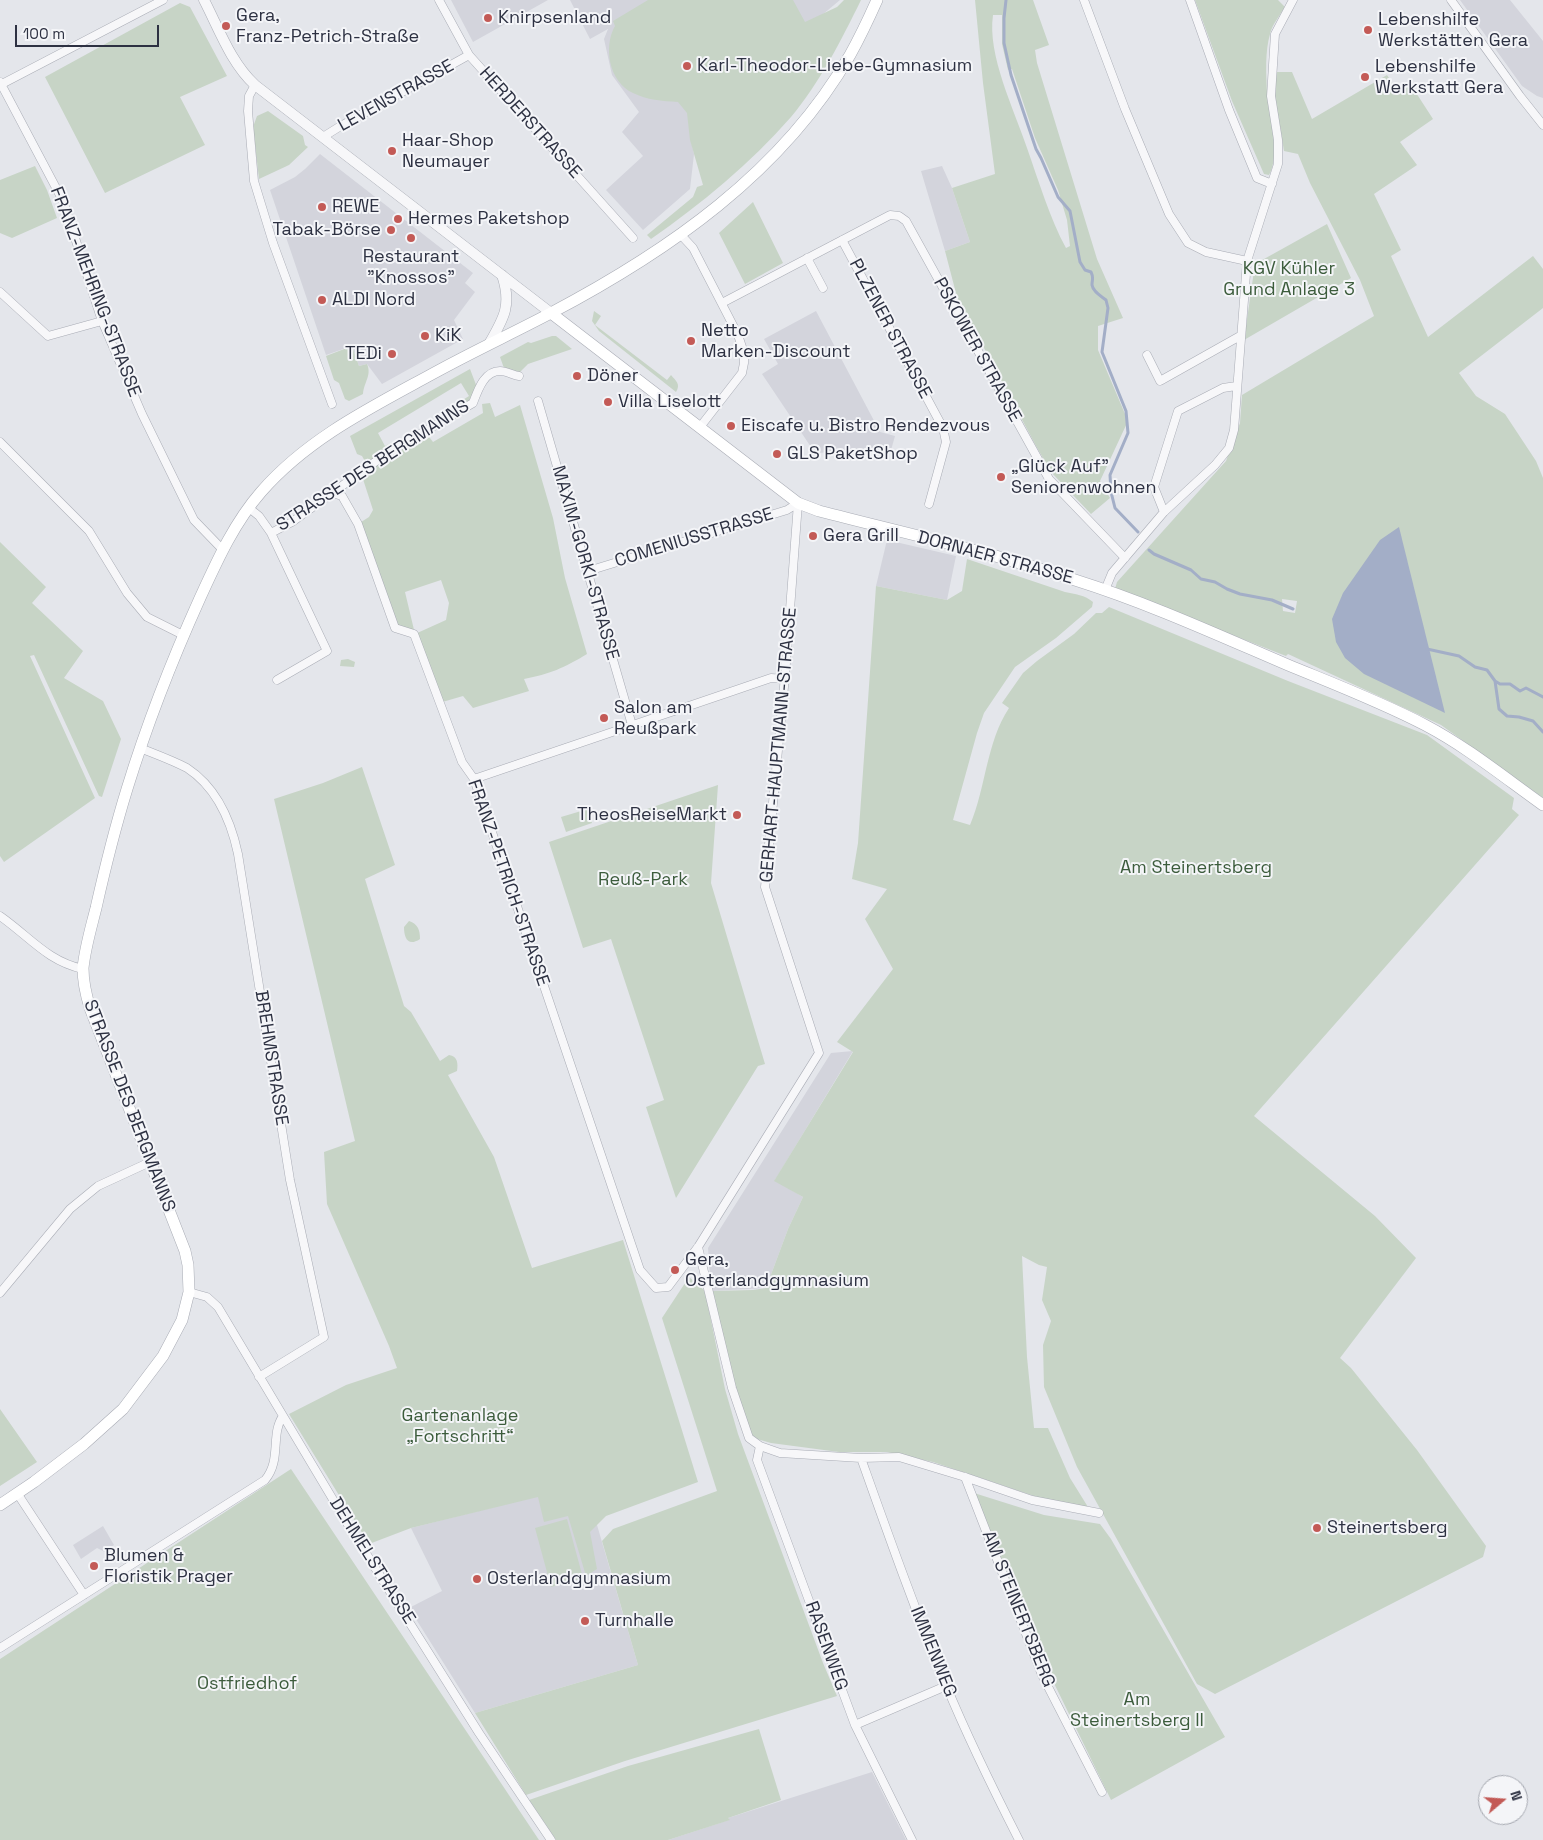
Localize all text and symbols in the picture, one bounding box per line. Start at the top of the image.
place label: Gera, Franz-Petrich-Straße [236,5,419,48]
place label: Knirpsenland [498,7,611,29]
place label: Lebenshilfe Werkstätten Gera [1378,9,1528,52]
marker: Knirpsenland [482,12,494,24]
scale bar [18,15,161,47]
marker: Gera, Franz-Petrich-Straße [220,20,232,32]
text: 100 m [23,24,65,43]
marker: Lebenshilfe Werkstätten Gera [1362,24,1374,36]
street label: LEVENSTRASSE [334,55,458,137]
place label: Karl-Theodor-Liebe-Gymnasium [697,55,972,77]
place label: Lebenshilfe Werkstatt Gera [1375,56,1503,98]
marker: Karl-Theodor-Liebe-Gymnasium [681,60,693,72]
street label: HERDERSTRASSE [474,63,586,183]
marker: Lebenshilfe Werkstatt Gera [1359,71,1371,83]
place label: Haar-Shop Neumayer [402,130,494,172]
marker: Haar-Shop Neumayer [386,145,398,157]
street label: FRANZ-MEHRING-STRASSE [45,184,145,400]
place label: REWE [332,196,379,218]
marker: REWE [316,201,328,213]
place label: Hermes Paketshop [408,208,569,230]
marker: Hermes Paketshop [392,213,404,225]
place label: Tabak-Börse [273,219,381,241]
marker: Tabak-Börse [385,224,397,236]
marker: Restaurant "Knossos" [405,232,417,244]
place label: Restaurant "Knossos" [363,246,459,288]
street label: PLZENER STRASSE [844,255,936,403]
park label: KGV Kühler Grund Anlage 3 [1223,258,1355,300]
street label: PSKOWER STRASSE [928,274,1026,426]
place label: ALDI Nord [332,289,415,311]
marker: ALDI Nord [316,294,328,306]
place label: Netto Marken-Discount [701,320,851,362]
place label: KiK [435,325,461,347]
marker: KiK [419,330,431,342]
marker: Netto Marken-Discount [685,335,697,347]
place label: TEDi [345,343,382,365]
marker: TEDi [386,348,398,360]
place label: Döner [587,365,639,387]
marker: Döner [571,370,583,382]
place label: Villa Liselott [618,391,721,413]
street label: STRASSE DES BERGMANNS [273,396,473,536]
marker: Villa Liselott [602,396,614,408]
place label: Eiscafe u. Bistro Rendezvous [741,415,990,437]
marker: Eiscafe u. Bistro Rendezvous [725,420,737,432]
place label: GLS PaketShop [787,443,918,465]
marker: GLS PaketShop [771,448,783,460]
place label: „Glück Auf" Seniorenwohnen [1011,456,1156,498]
street label: MAXIM-GORKI-STRASSE [547,463,623,663]
marker: „Glück Auf" Seniorenwohnen [995,471,1007,483]
street label: COMENIUSSTRASSE [612,504,776,572]
place label: Gera Grill [823,525,899,547]
street label: DORNAER STRASSE [915,527,1075,589]
marker: Gera Grill [807,530,819,542]
street label: GERHART-HAUPTMANN-STRASSE [756,607,802,883]
place label: Salon am Reußpark [614,697,697,740]
marker: Salon am Reußpark [598,712,610,724]
street label: FRANZ-PETRICH-STRASSE [462,777,554,989]
place label: TheosReiseMarkt [577,804,727,826]
marker: TheosReiseMarkt [731,809,743,821]
park label: Am Steinertsberg [1120,857,1272,879]
park label: Reuß-Park [598,869,688,891]
street label: BREHMSTRASSE [250,989,292,1127]
street label: STRASSE DES BERGMANNS [79,997,179,1215]
place label: Gera, Osterlandgymnasium [685,1249,869,1292]
marker: Gera, Osterlandgymnasium [669,1264,681,1276]
park label: Gartenanlage „Fortschritt“ [402,1405,518,1448]
street label: DEHMELSTRASSE [324,1494,420,1628]
place label: Steinertsberg [1327,1517,1448,1539]
marker: Steinertsberg [1311,1522,1323,1534]
street label: AM STEINERTSBERG [977,1528,1059,1690]
place label: Blumen & Floristik Prager [104,1545,233,1588]
marker: Blumen & Floristik Prager [88,1560,100,1572]
place label: Osterlandgymnasium [487,1568,671,1590]
marker: Osterlandgymnasium [471,1573,483,1585]
street label: RASENWEG [800,1598,852,1694]
street label: IMMENWEG [905,1604,961,1700]
place label: Turnhalle [595,1610,674,1632]
marker: Turnhalle [579,1615,591,1627]
park label: Ostfriedhof [197,1673,297,1695]
park label: Am Steinertsberg II [1070,1689,1204,1732]
north arrow [1478,1775,1528,1825]
text: N [1506,1788,1526,1803]

